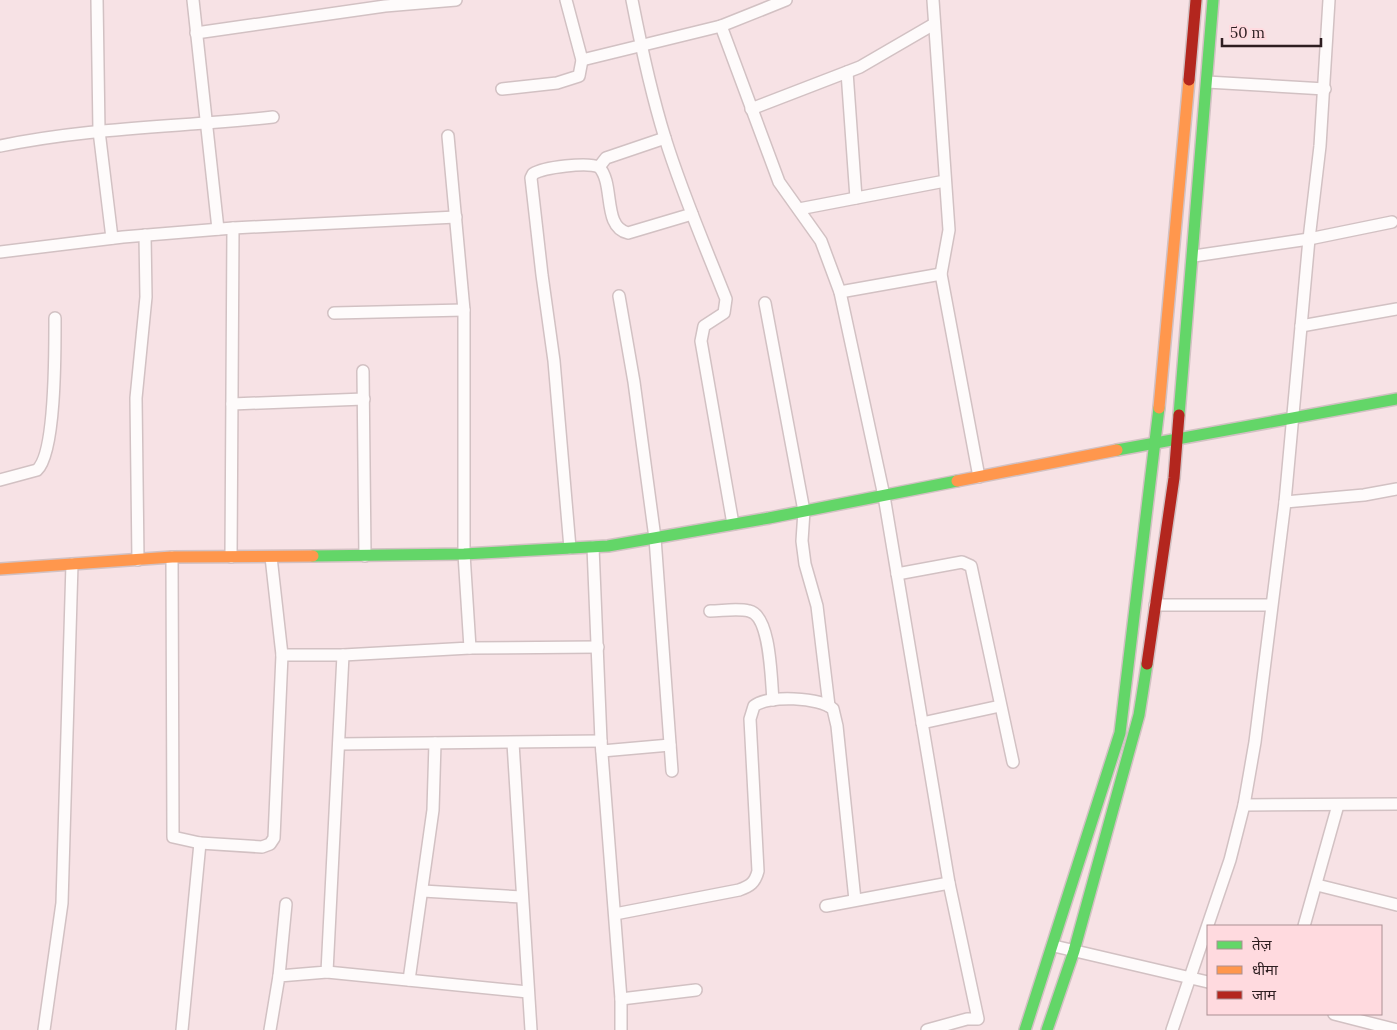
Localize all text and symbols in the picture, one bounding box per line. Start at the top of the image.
scale bar [1222,15,1321,47]
text: 50 m [1230,23,1265,42]
legend [1207,925,1382,1015]
text: तेज़ [1252,935,1273,954]
text: धीमा [1252,960,1279,979]
text: जाम [1252,985,1277,1004]

